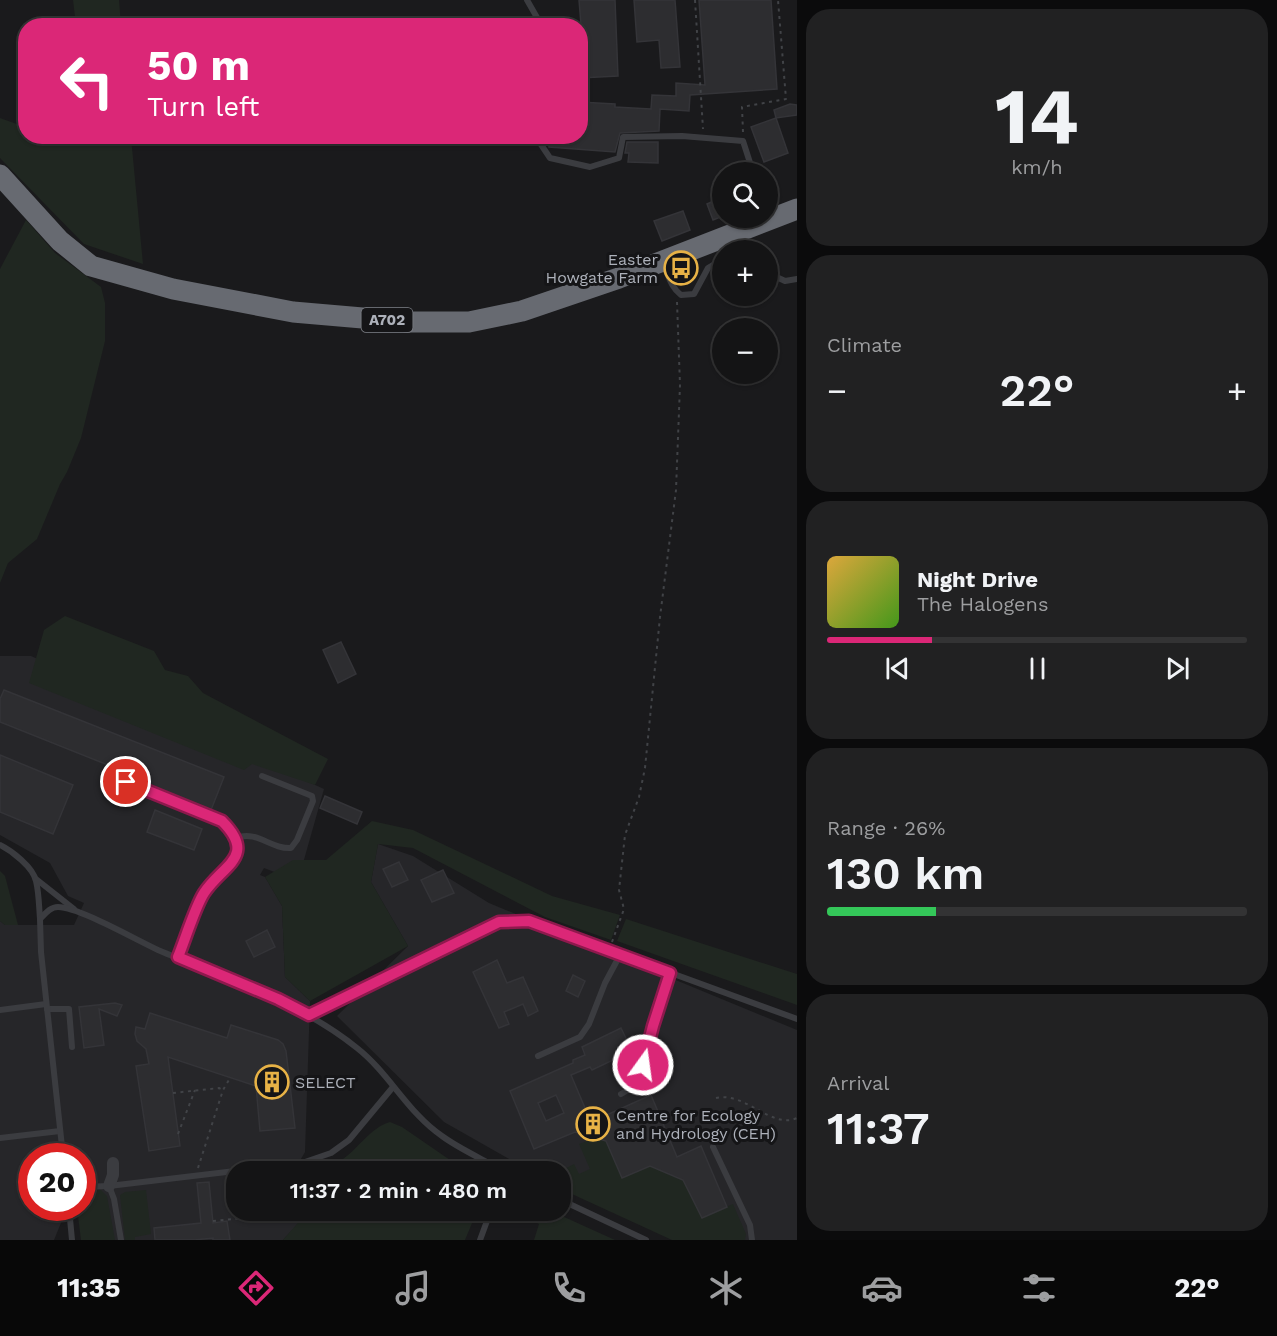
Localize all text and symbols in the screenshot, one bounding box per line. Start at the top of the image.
text: 50 m [147,41,250,90]
icon: left [48,42,126,120]
text: 14 [995,70,1079,162]
text: Turn left [147,91,259,123]
text: km/h [1011,155,1063,179]
map controls [712,162,778,384]
button: search [712,162,778,228]
button: + [712,240,778,306]
place label: Easter Howgate Farm [546,250,658,287]
bus stop icon: Easter Howgate Farm [663,250,699,286]
road number: A702 [362,308,412,332]
button: − [712,318,778,384]
text: Climate [827,333,902,357]
text: 22° [1000,364,1074,417]
text: − [827,371,847,410]
text: + [1227,371,1247,410]
text: Night Drive [917,567,1038,592]
text: The Halogens [917,592,1049,616]
icon: previous [881,652,914,685]
icon: pause [1021,652,1054,685]
icon: next [1161,652,1194,685]
pin [100,756,151,807]
icon: arrive [109,765,142,798]
text: Range · 26% [827,816,945,840]
text: 130 km [827,847,984,900]
position arrow [611,1033,675,1097]
building icon: SELECT [254,1064,290,1100]
text: Arrival [827,1071,889,1095]
place label: SELECT [295,1073,356,1092]
text: 11:37 [827,1102,930,1155]
building icon: Centre for Ecology and Hydrology (CEH) [575,1106,611,1142]
place label: Centre for Ecology and Hydrology (CEH) [616,1106,776,1143]
speed limit sign: 20 [18,1143,96,1221]
text: 11:37 · 2 min · 480 m [290,1178,507,1203]
icon: directions [235,1267,277,1309]
icon: music [392,1267,434,1309]
icon: phone [548,1267,590,1309]
icon: climate [705,1267,747,1309]
icon: car [861,1267,903,1309]
icon: filters [1018,1267,1060,1309]
text: 11:35 [57,1272,120,1304]
text: 22° [1174,1272,1220,1304]

